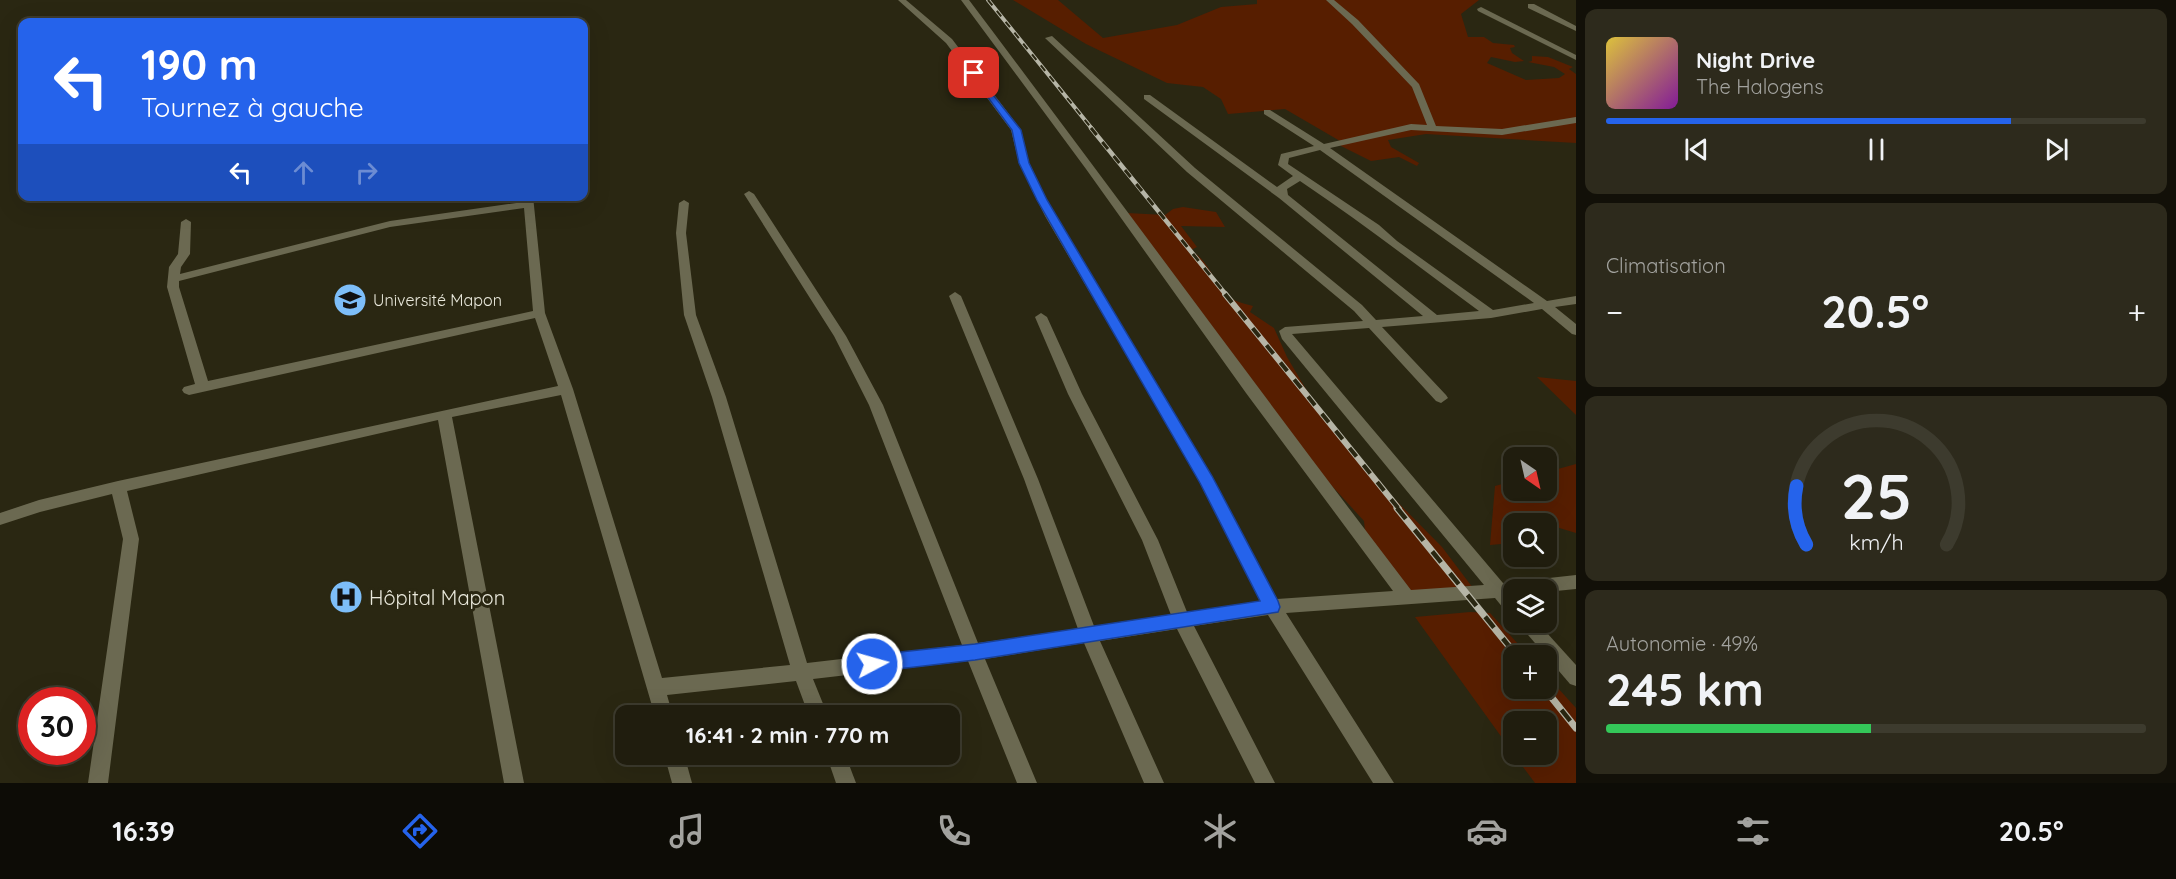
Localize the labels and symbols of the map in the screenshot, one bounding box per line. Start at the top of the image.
pin [948,47,999,98]
school or university icon: Université Mapon [332,282,368,318]
place label: Université Mapon [373,290,502,310]
north arrow [1503,447,1557,501]
hospital icon: Hôpital Mapon [328,579,364,615]
place label: Hôpital Mapon [369,585,505,610]
position arrow [840,632,904,696]
speed limit sign: 30 [18,687,96,765]

